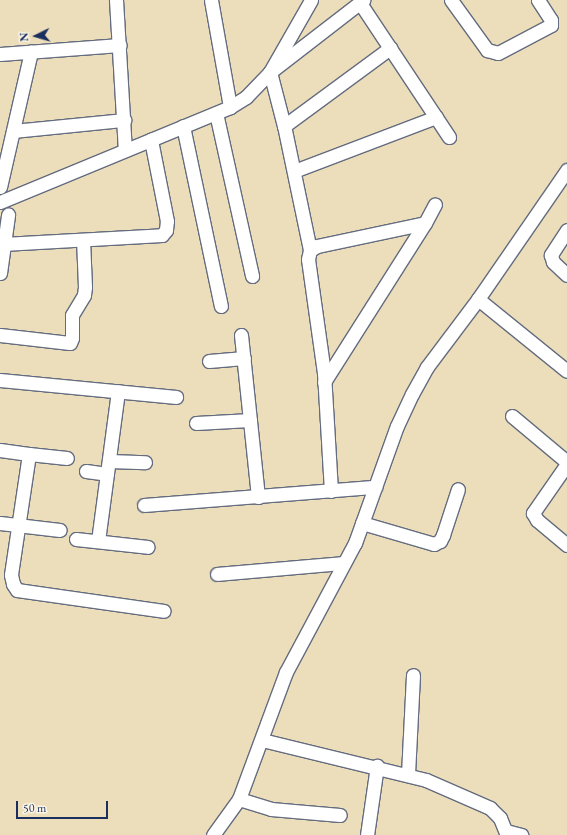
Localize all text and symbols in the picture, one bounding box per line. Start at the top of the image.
north arrow [16,16,56,56]
text: N [17,32,31,42]
scale bar [18,793,110,819]
text: 50 m [23,800,46,816]

